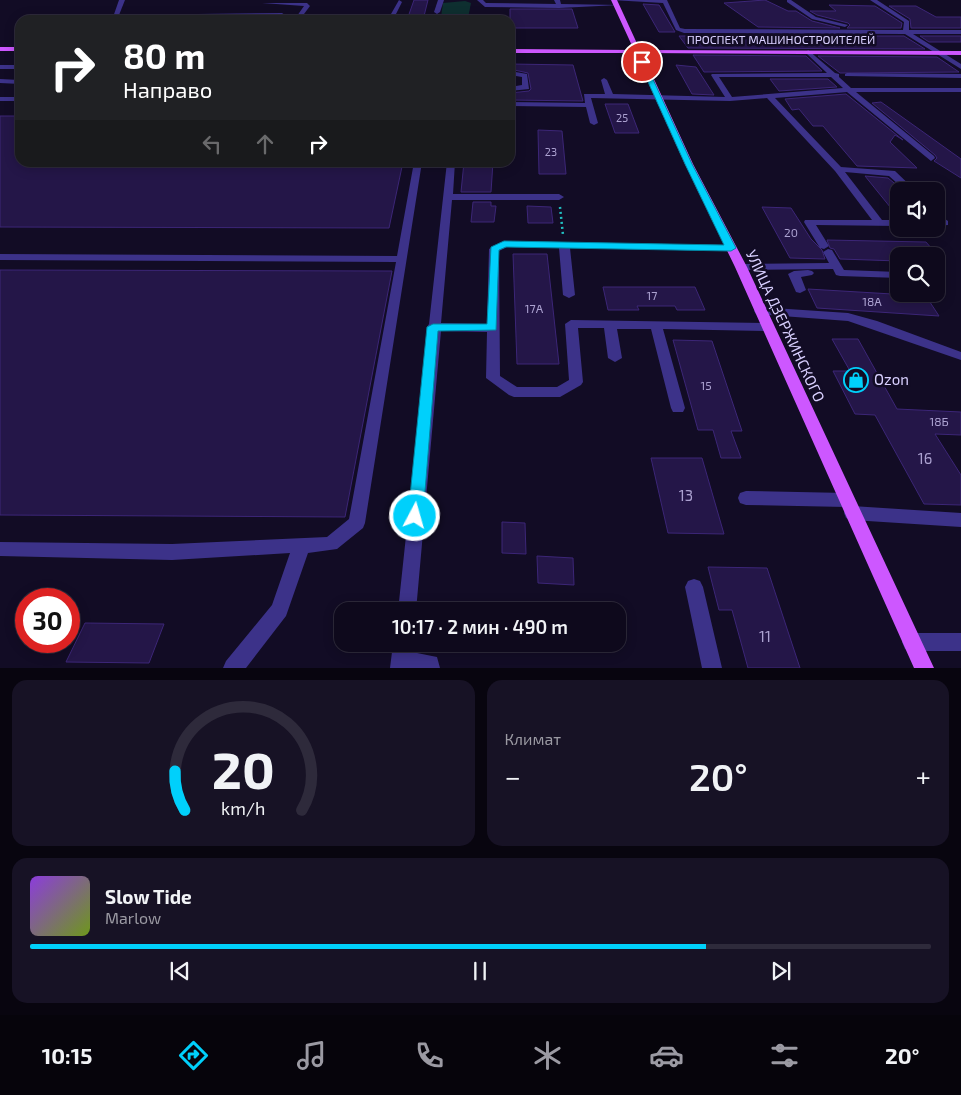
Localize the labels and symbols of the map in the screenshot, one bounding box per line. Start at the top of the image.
street label: ПРОСПЕКТ МАШИНОСТРОИТЕЛЕЙ [687,32,875,46]
pin [621,41,663,83]
house number: 25 [616,111,628,124]
house number: 23 [545,145,557,158]
house number: 20 [784,225,798,239]
street label: УЛИЦА ДЗЕРЖИНСКОГО [743,247,829,405]
house number: 17 [647,288,657,302]
house number: 18А [862,294,882,308]
house number: 17А [525,301,544,315]
shop icon: Ozon [843,367,869,393]
place label: Ozon [874,370,909,388]
house number: 15 [700,378,712,392]
house number: 18Б [929,414,949,428]
house number: 16 [918,449,932,467]
house number: 13 [679,486,693,504]
position arrow [388,489,440,541]
speed limit sign: 30 [15,588,80,653]
house number: 11 [759,627,771,645]

